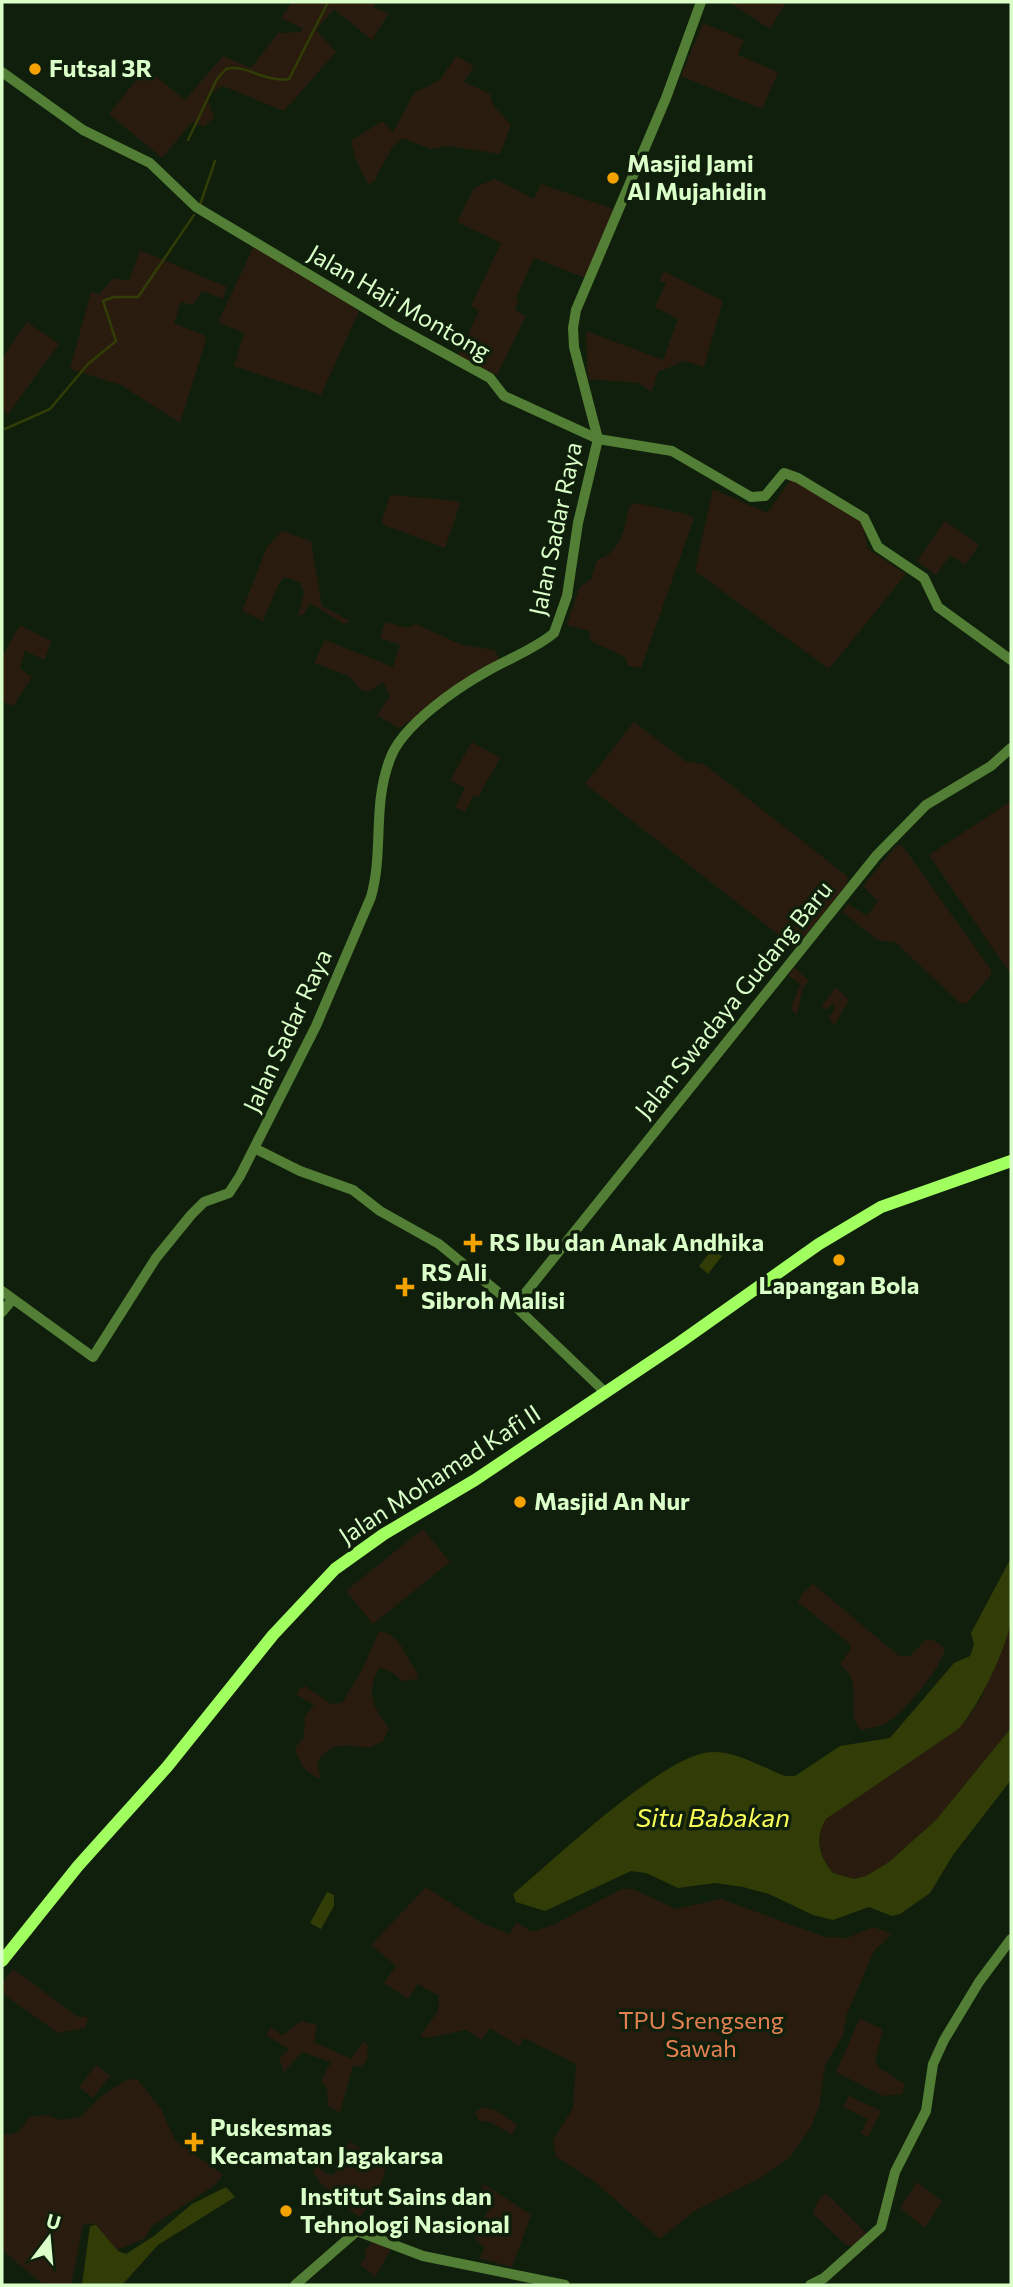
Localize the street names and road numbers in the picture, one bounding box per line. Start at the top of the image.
street label: Jalan Haji Montong [303,238,496,366]
street label: Jalan Sadar Raya [522,439,587,618]
street label: Jalan Swadaya Gudang Baru [628,875,838,1124]
street label: Jalan Sadar Raya [236,944,337,1117]
street label: Jalan Mohamad Kafi II [333,1398,545,1550]

